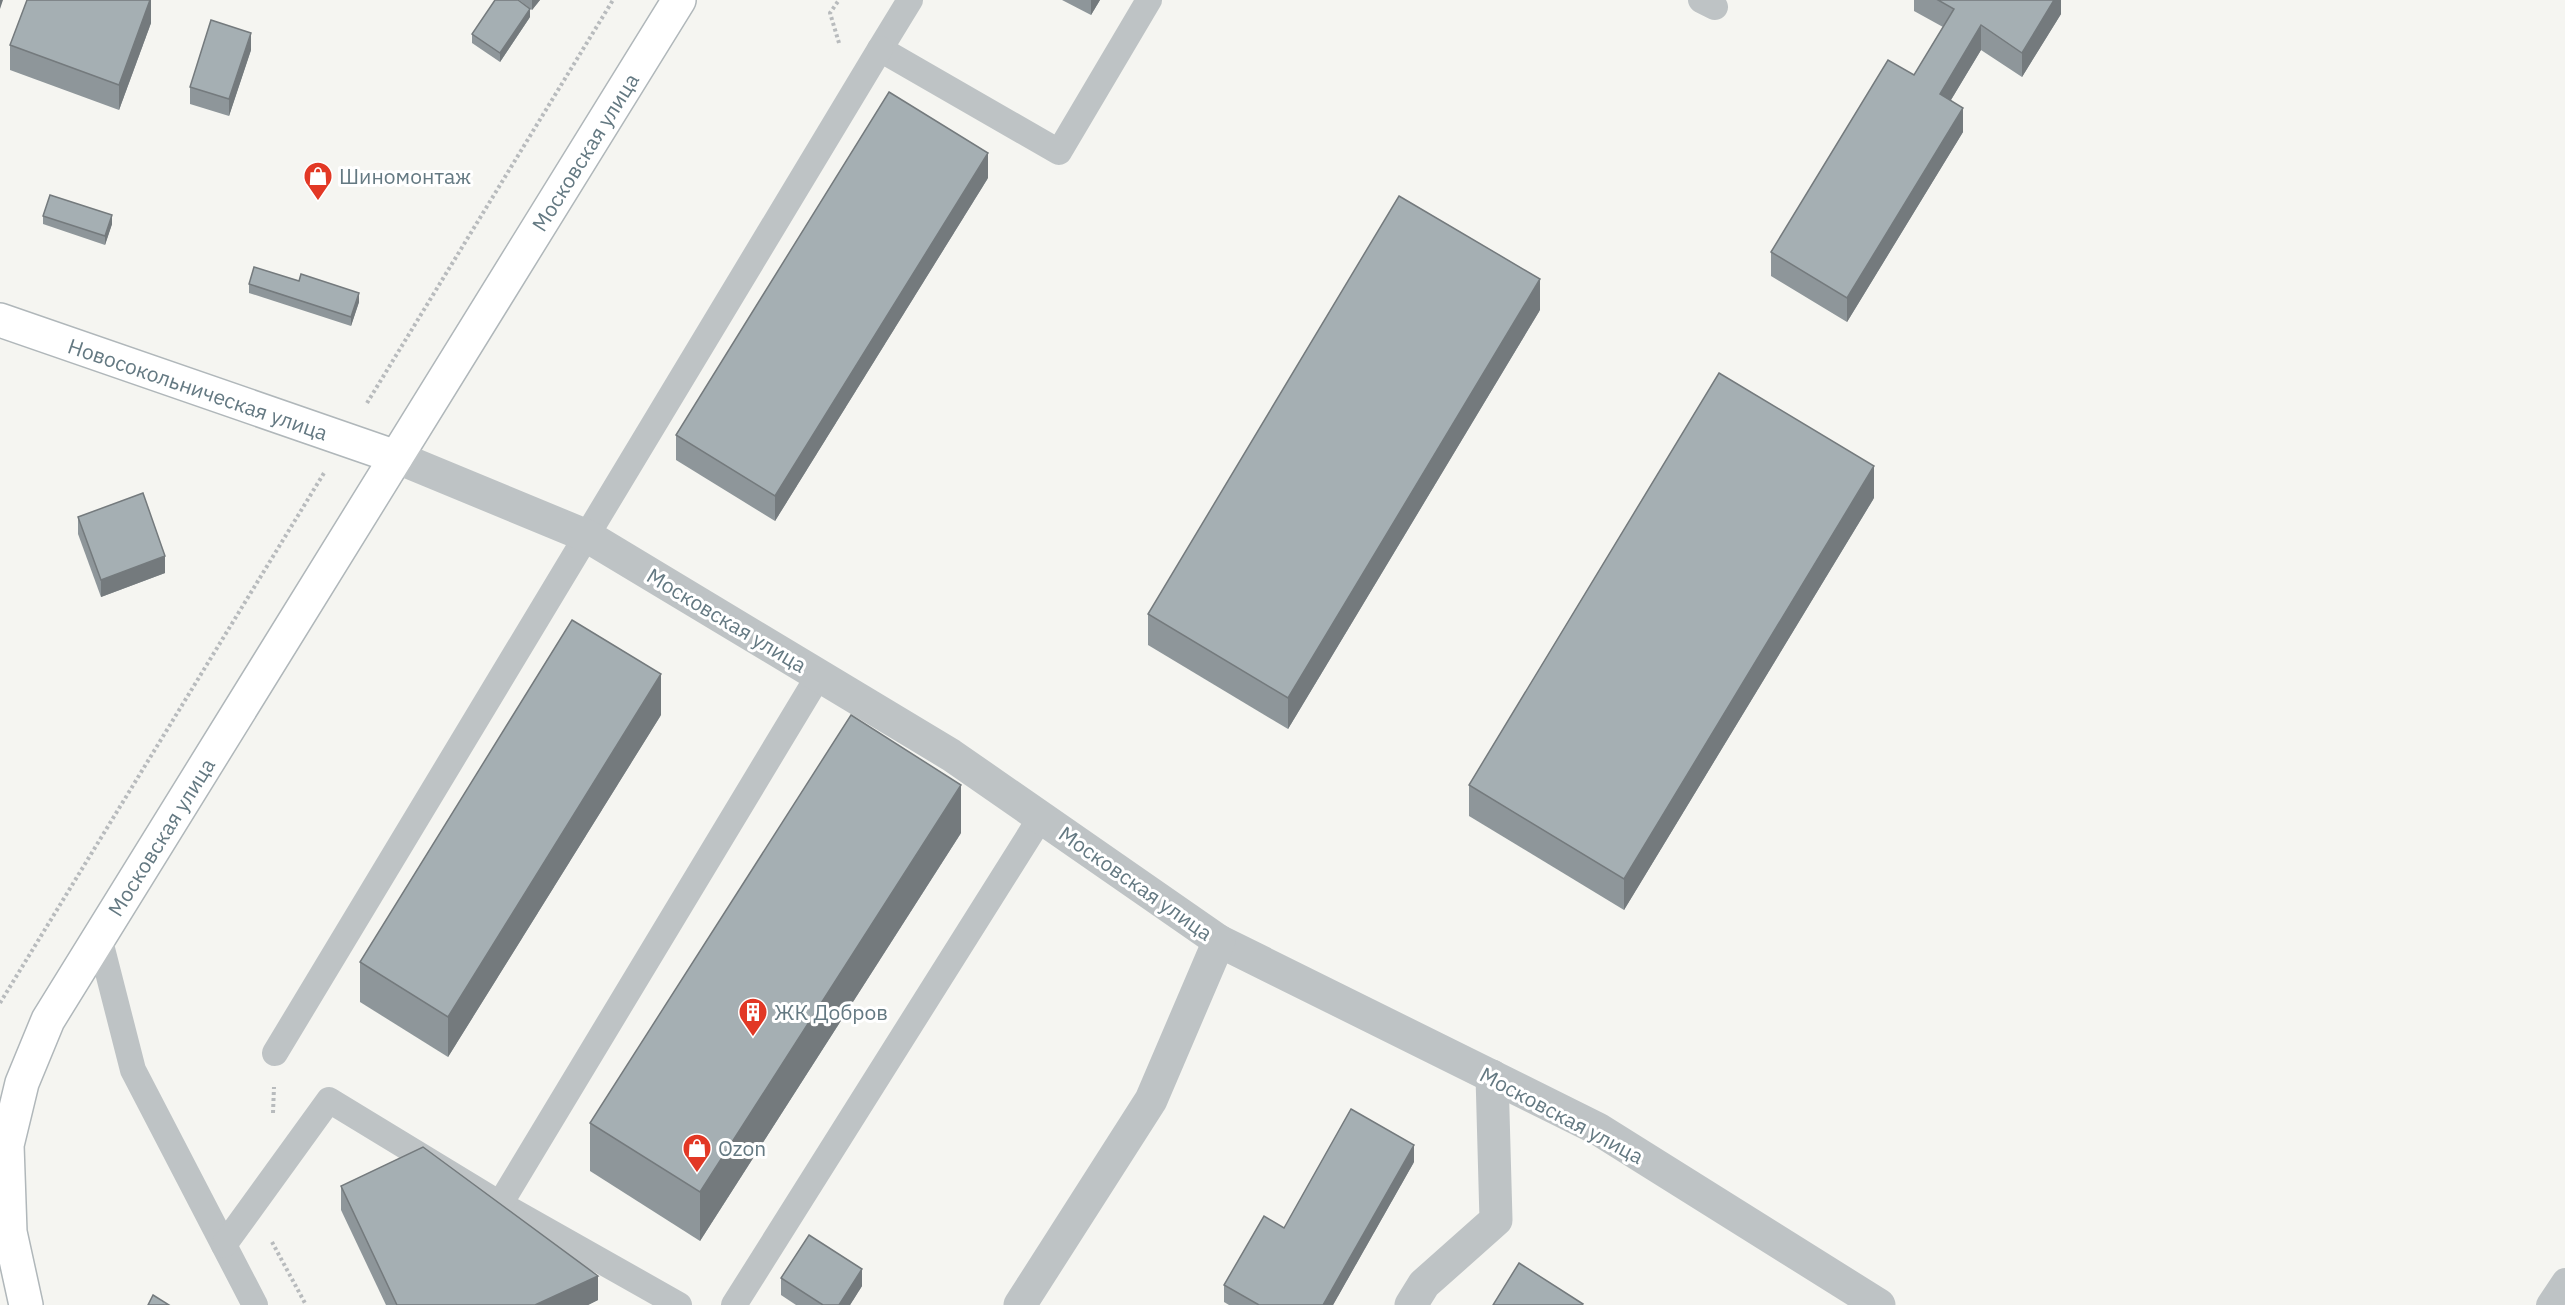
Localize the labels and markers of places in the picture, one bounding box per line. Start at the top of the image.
shop icon: Шиномонтаж [302,160,334,202]
place label: Шиномонтаж [339,162,471,190]
building icon: ЖК Добров [737,996,769,1038]
place label: ЖК Добров [774,998,888,1026]
shop icon: Ozon [681,1132,713,1174]
place label: Ozon [718,1134,766,1162]

